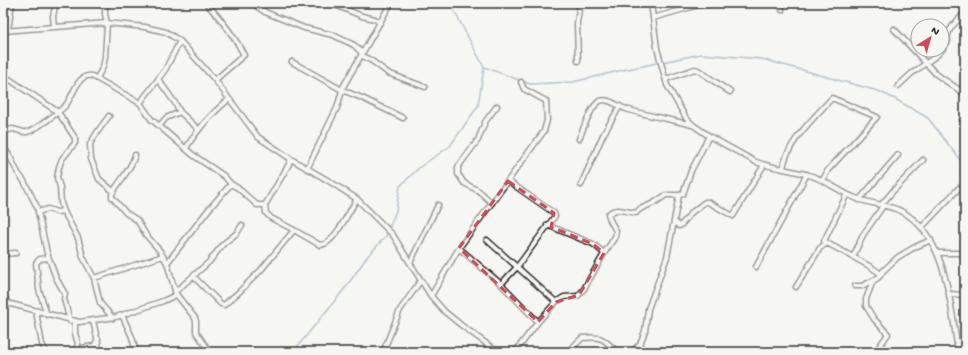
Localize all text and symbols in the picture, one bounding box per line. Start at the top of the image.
north arrow [910,18,950,58]
text: N [928,25,941,39]

